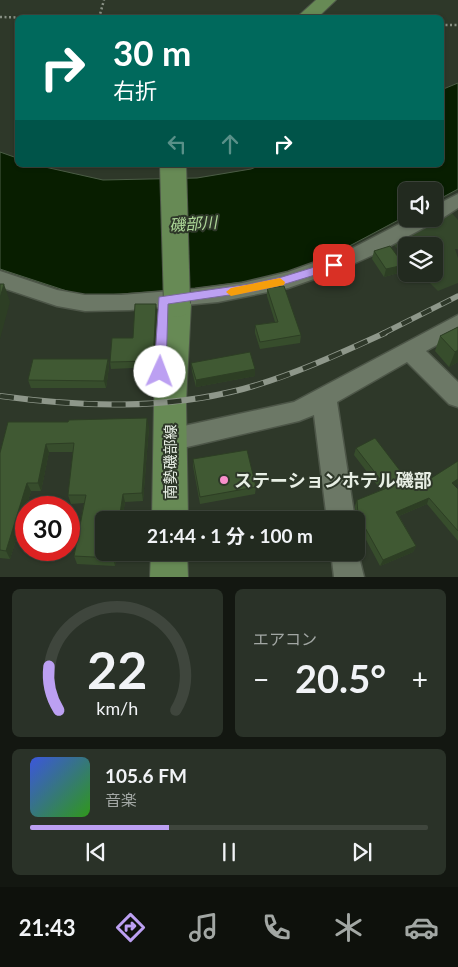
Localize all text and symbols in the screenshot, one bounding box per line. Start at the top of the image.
text: 30 m [113,31,191,73]
icon: right [30,35,95,100]
text: 右折 [113,77,157,104]
icon: left [163,130,191,158]
icon: ahead [216,130,244,158]
icon: right [269,130,297,158]
map controls [398,182,443,282]
button: sound [398,182,443,227]
water label: 磯部川 [168,212,220,234]
button: layers [398,237,443,282]
pin [313,244,355,286]
icon: arrive [320,251,348,279]
position arrow [133,345,185,397]
street label: 南勢磯部線 [161,424,179,500]
place label: ステーションホテル磯部 [234,469,432,491]
marker: ステーションホテル磯部 [218,474,230,486]
speed limit sign: 30 [15,496,80,561]
text: 21:44 · 1 分 · 100 m [147,524,313,547]
text: エアコン [253,629,317,648]
text: 22 [87,638,148,700]
text: 20.5° [295,655,386,701]
text: − [253,662,269,696]
text: + [412,662,428,696]
text: km/h [97,697,138,719]
text: 105.6 FM [105,764,187,787]
text: 音楽 [105,790,137,809]
icon: previous [82,838,110,866]
icon: pause [215,838,243,866]
icon: next [348,838,376,866]
icon: directions [113,910,148,945]
icon: music [186,910,221,945]
icon: phone [259,910,294,945]
icon: climate [331,910,366,945]
icon: car [404,910,439,945]
text: 21:43 [19,914,76,941]

